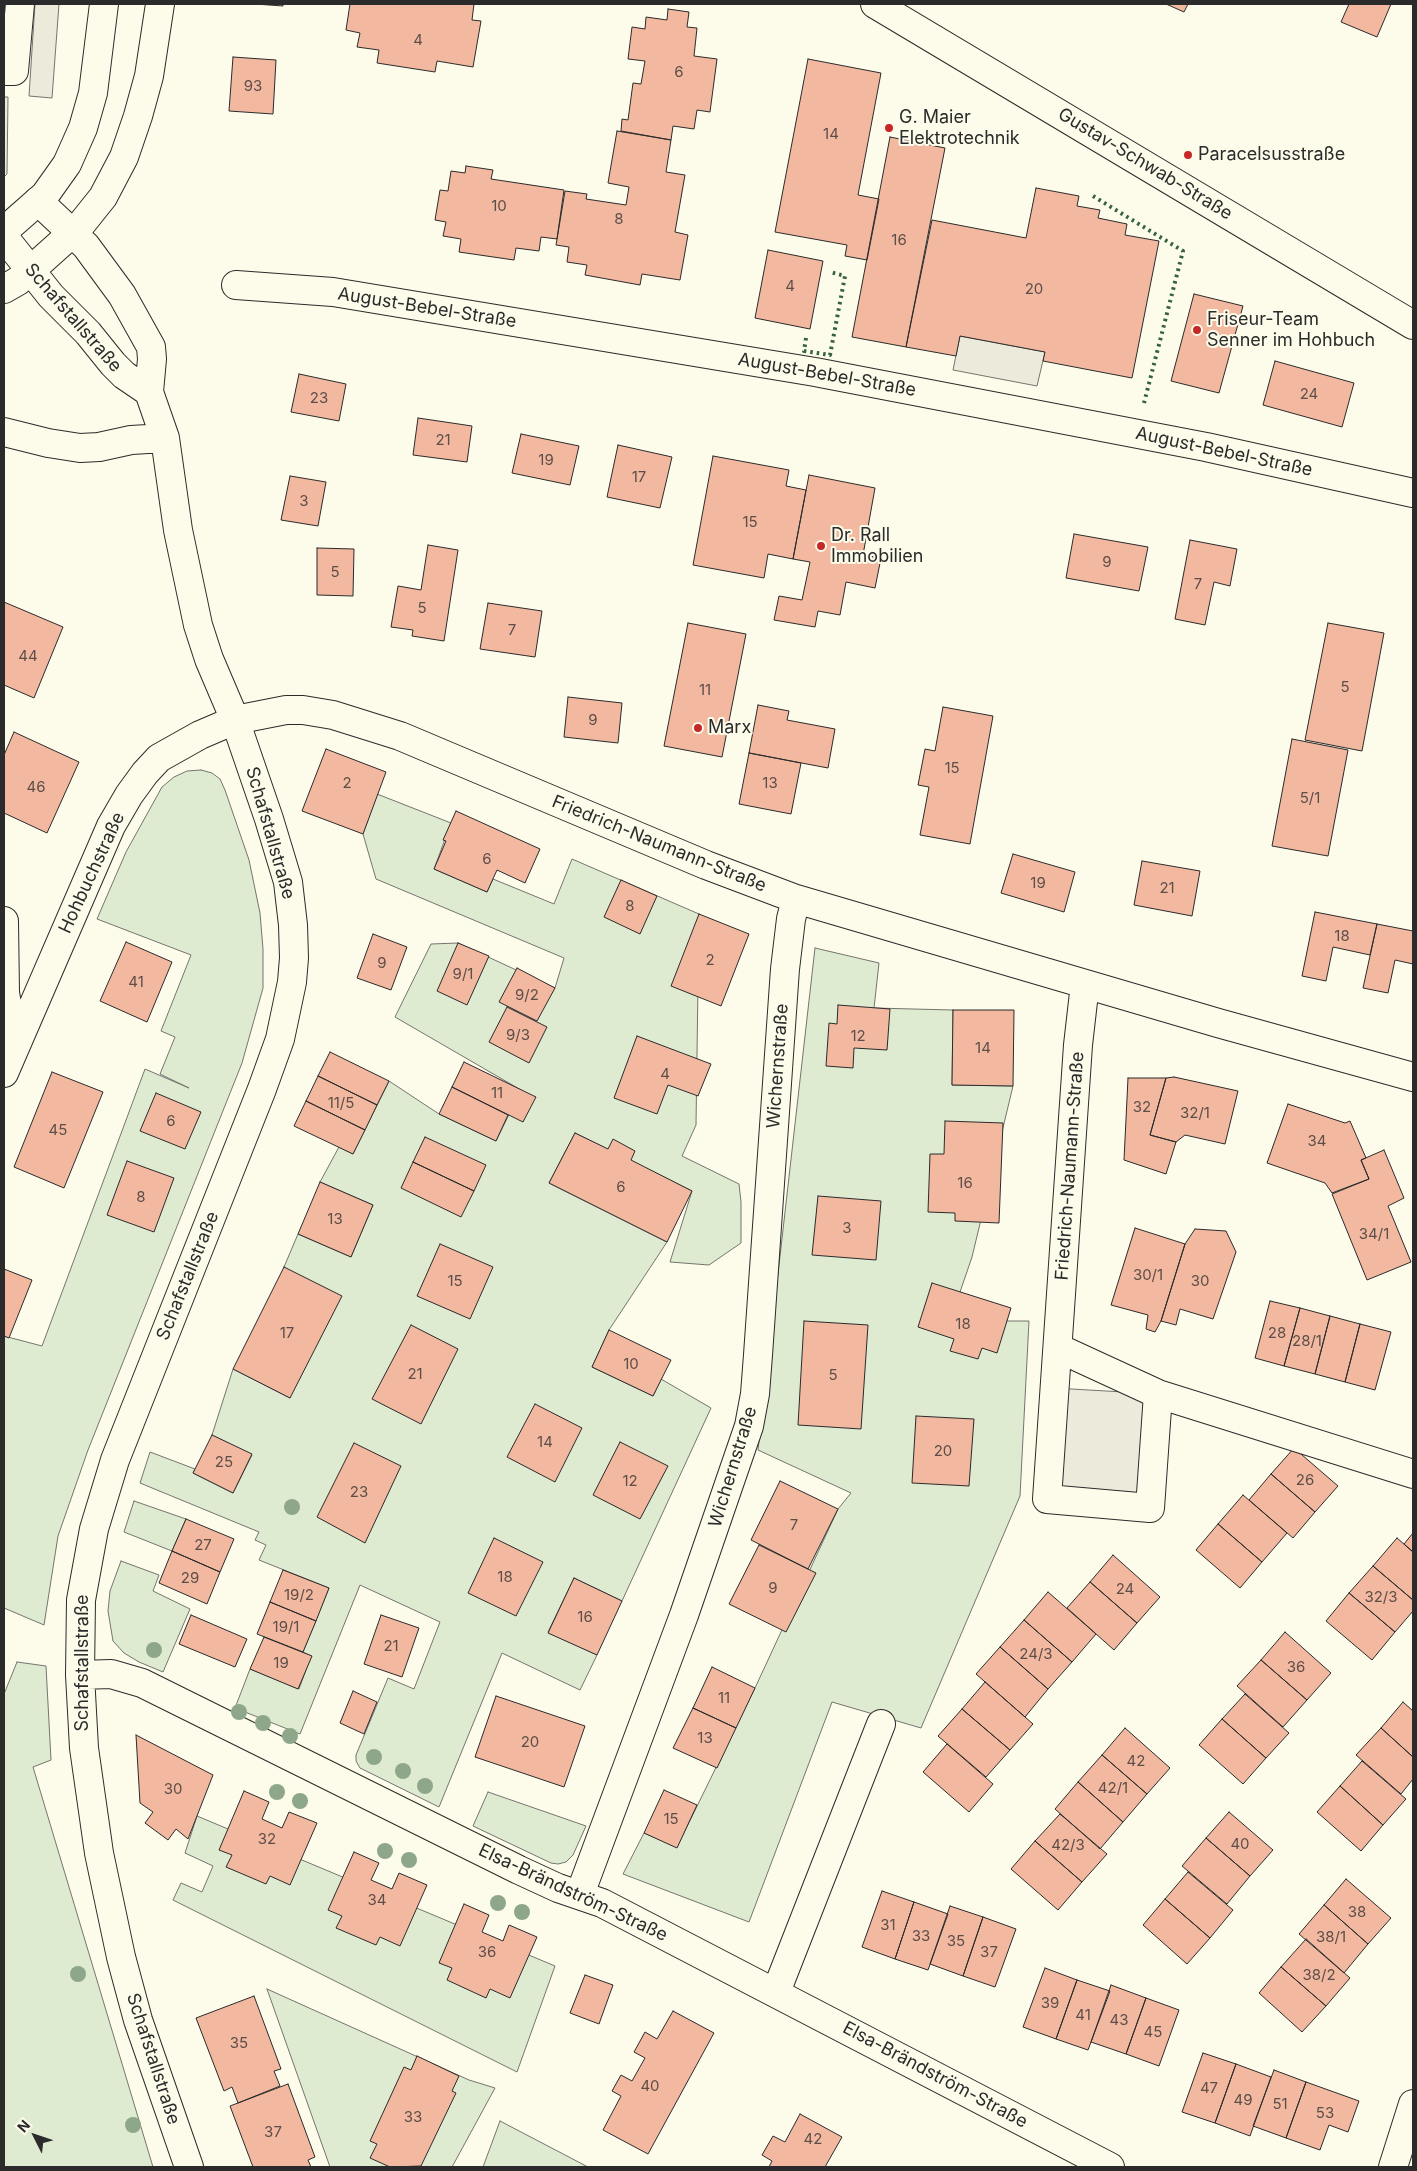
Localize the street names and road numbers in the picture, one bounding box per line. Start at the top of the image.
street label: Gustav-Schwab-Straße [1054,103,1236,225]
street label: Schafstallstraße [20,259,126,377]
street label: August-Bebel-Straße [336,283,518,333]
street label: August-Bebel-Straße [736,349,918,401]
street label: August-Bebel-Straße [1134,423,1314,481]
street label: Schafstallstraße [241,764,299,902]
street label: Friedrich-Naumann-Straße [549,791,769,897]
street label: Hohbuchstraße [54,809,130,937]
street label: Wichernstraße [763,1003,793,1129]
street label: Friedrich-Naumann-Straße [1051,1051,1089,1281]
street label: Schafstallstraße [152,1208,224,1344]
street label: Wichernstraße [704,1404,762,1530]
street label: Schafstallstraße [72,1594,94,1732]
street label: Elsa-Brändström-Straße [475,1840,671,1946]
street label: Schafstallstraße [122,1991,184,2127]
street label: Elsa-Brändström-Straße [839,2017,1031,2133]

